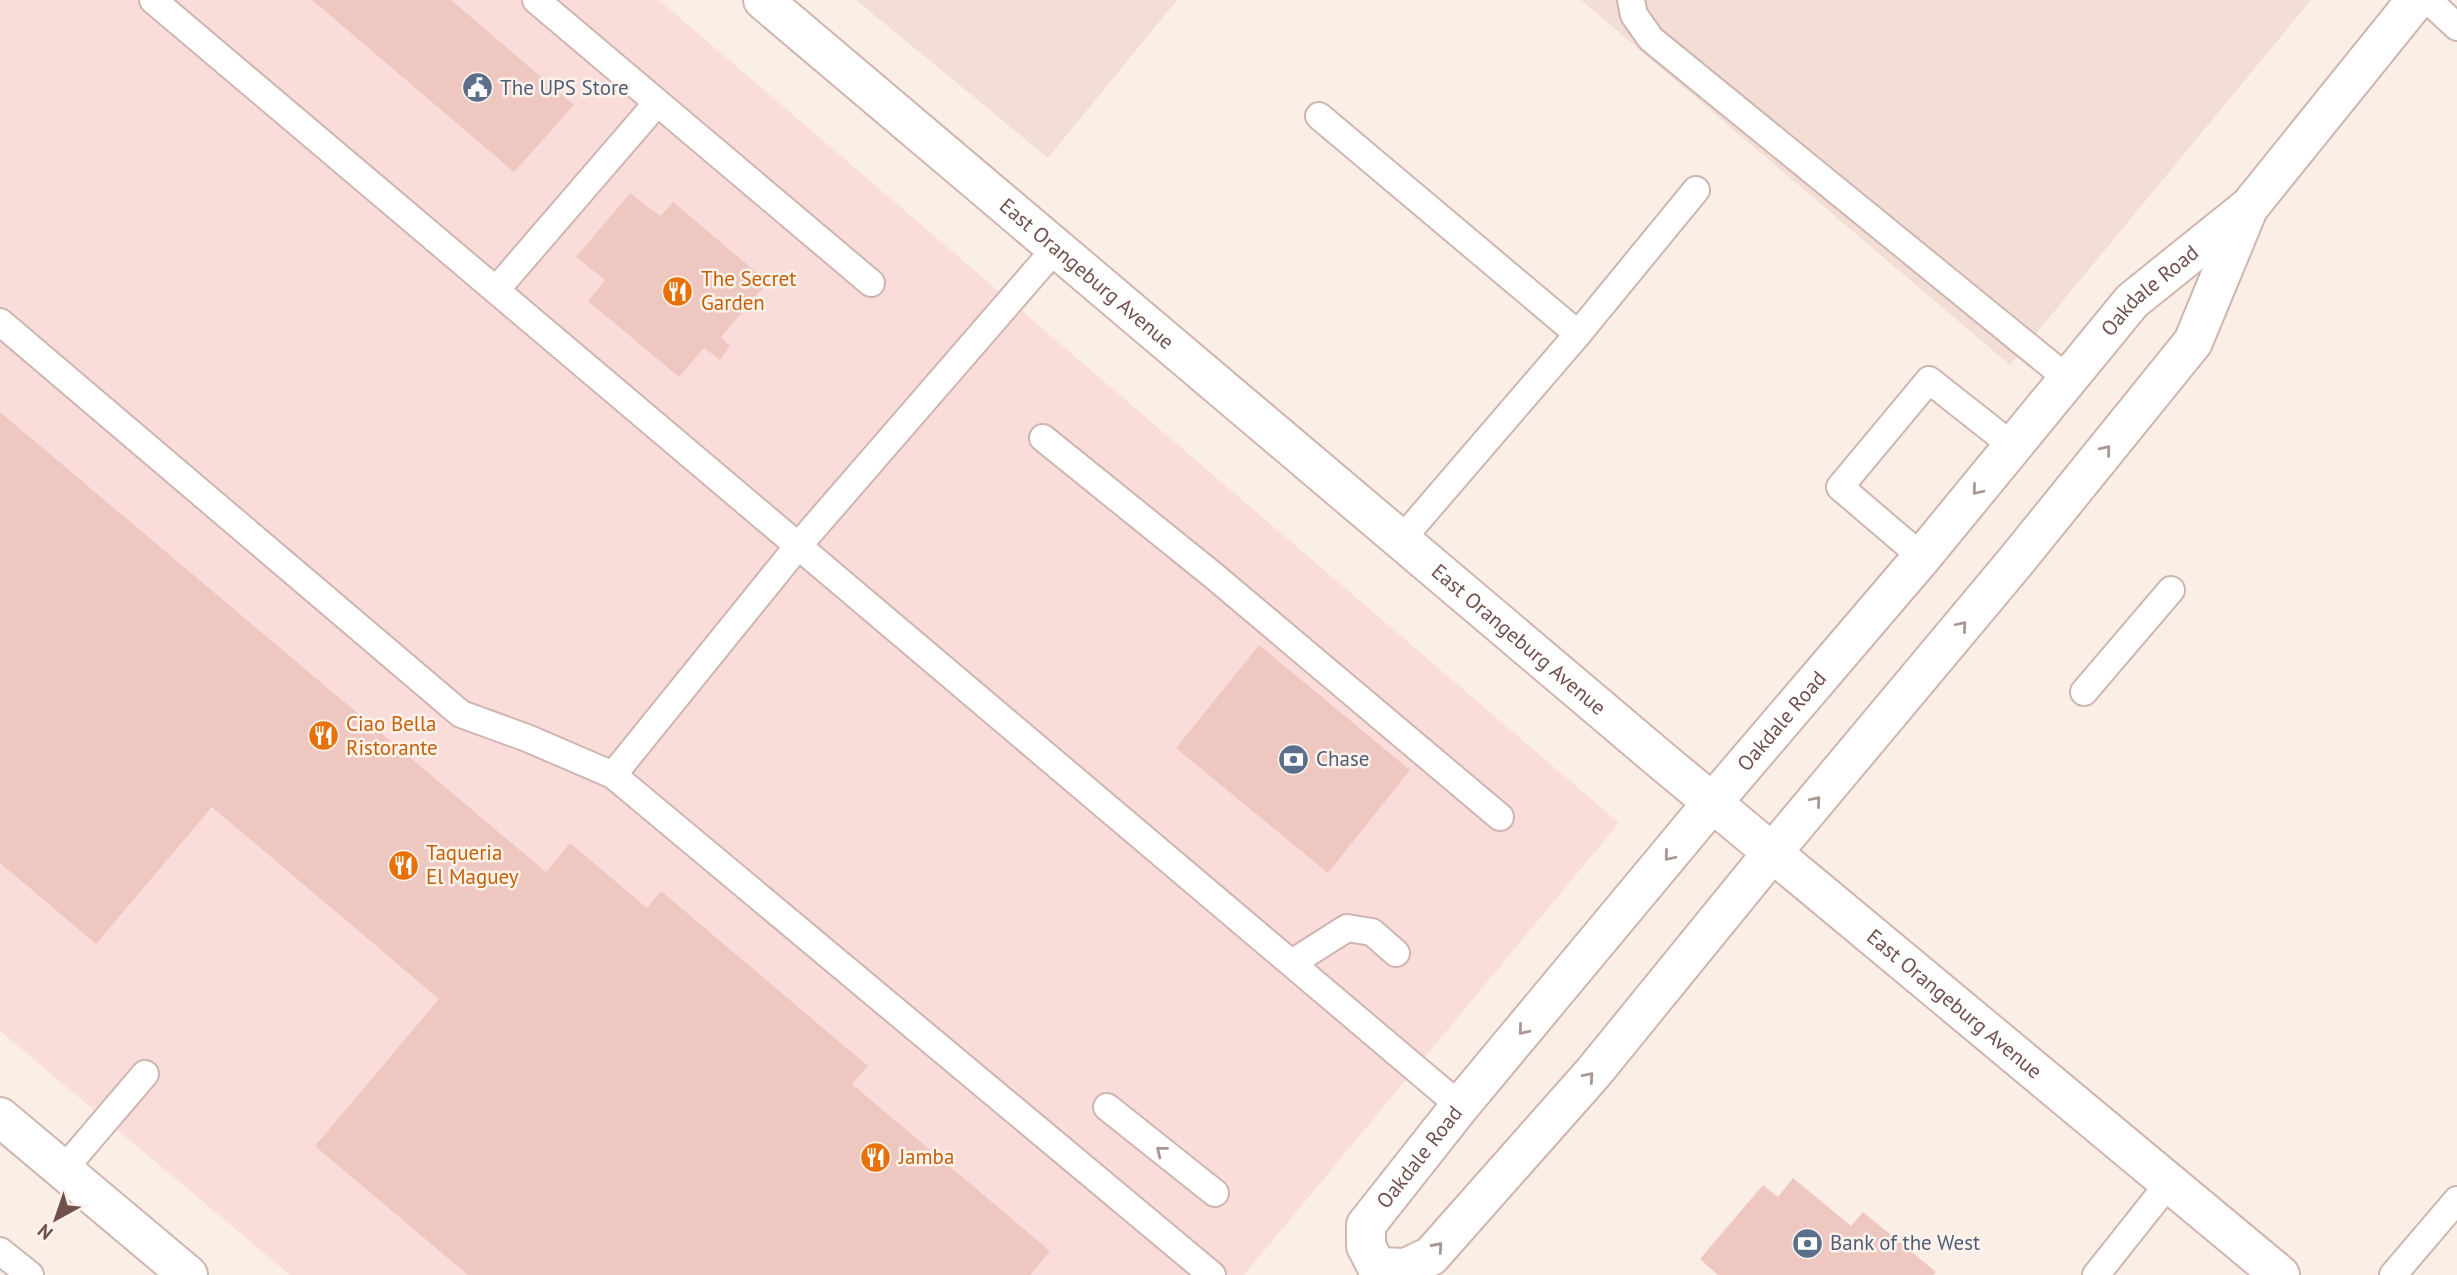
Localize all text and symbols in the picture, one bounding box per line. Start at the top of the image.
public building icon: The UPS Store [460,71,494,105]
place label: The UPS Store [500,74,629,101]
street label: East Orangeburg Avenue [994,192,1180,355]
street label: Oakdale Road [2095,239,2204,342]
place label: The Secret Garden [701,265,796,316]
restaurant icon: The Secret Garden [661,274,695,308]
one-way arrow [2097,446,2110,458]
one-way arrow [1973,483,1986,495]
street label: East Orangeburg Avenue [1426,558,1612,721]
one-way arrow [1954,622,1966,635]
street label: Oakdale Road [1731,665,1832,777]
place label: Ciao Bella Ristorante [346,710,438,761]
restaurant icon: Ciao Bella Ristorante [306,719,340,753]
bank icon: Chase [1276,742,1310,776]
place label: Chase [1316,745,1369,772]
one-way arrow [1808,796,1820,809]
place label: Taqueria El Maguey [426,839,519,890]
restaurant icon: Taqueria El Maguey [386,848,420,882]
one-way arrow [1664,848,1677,860]
street label: East Orangeburg Avenue [1861,923,2048,1084]
one-way arrow [1519,1022,1531,1035]
one-way arrow [1581,1072,1593,1085]
street label: Oakdale Road [1370,1100,1468,1214]
restaurant icon: Jamba [859,1140,893,1174]
place label: Jamba [898,1143,954,1170]
one-way arrow [1157,1146,1169,1159]
north arrow [21,1184,91,1254]
text: N [33,1219,58,1245]
bank icon: Bank of the West [1790,1226,1824,1260]
place label: Bank of the West [1830,1229,1980,1256]
one-way arrow [1430,1242,1442,1255]

